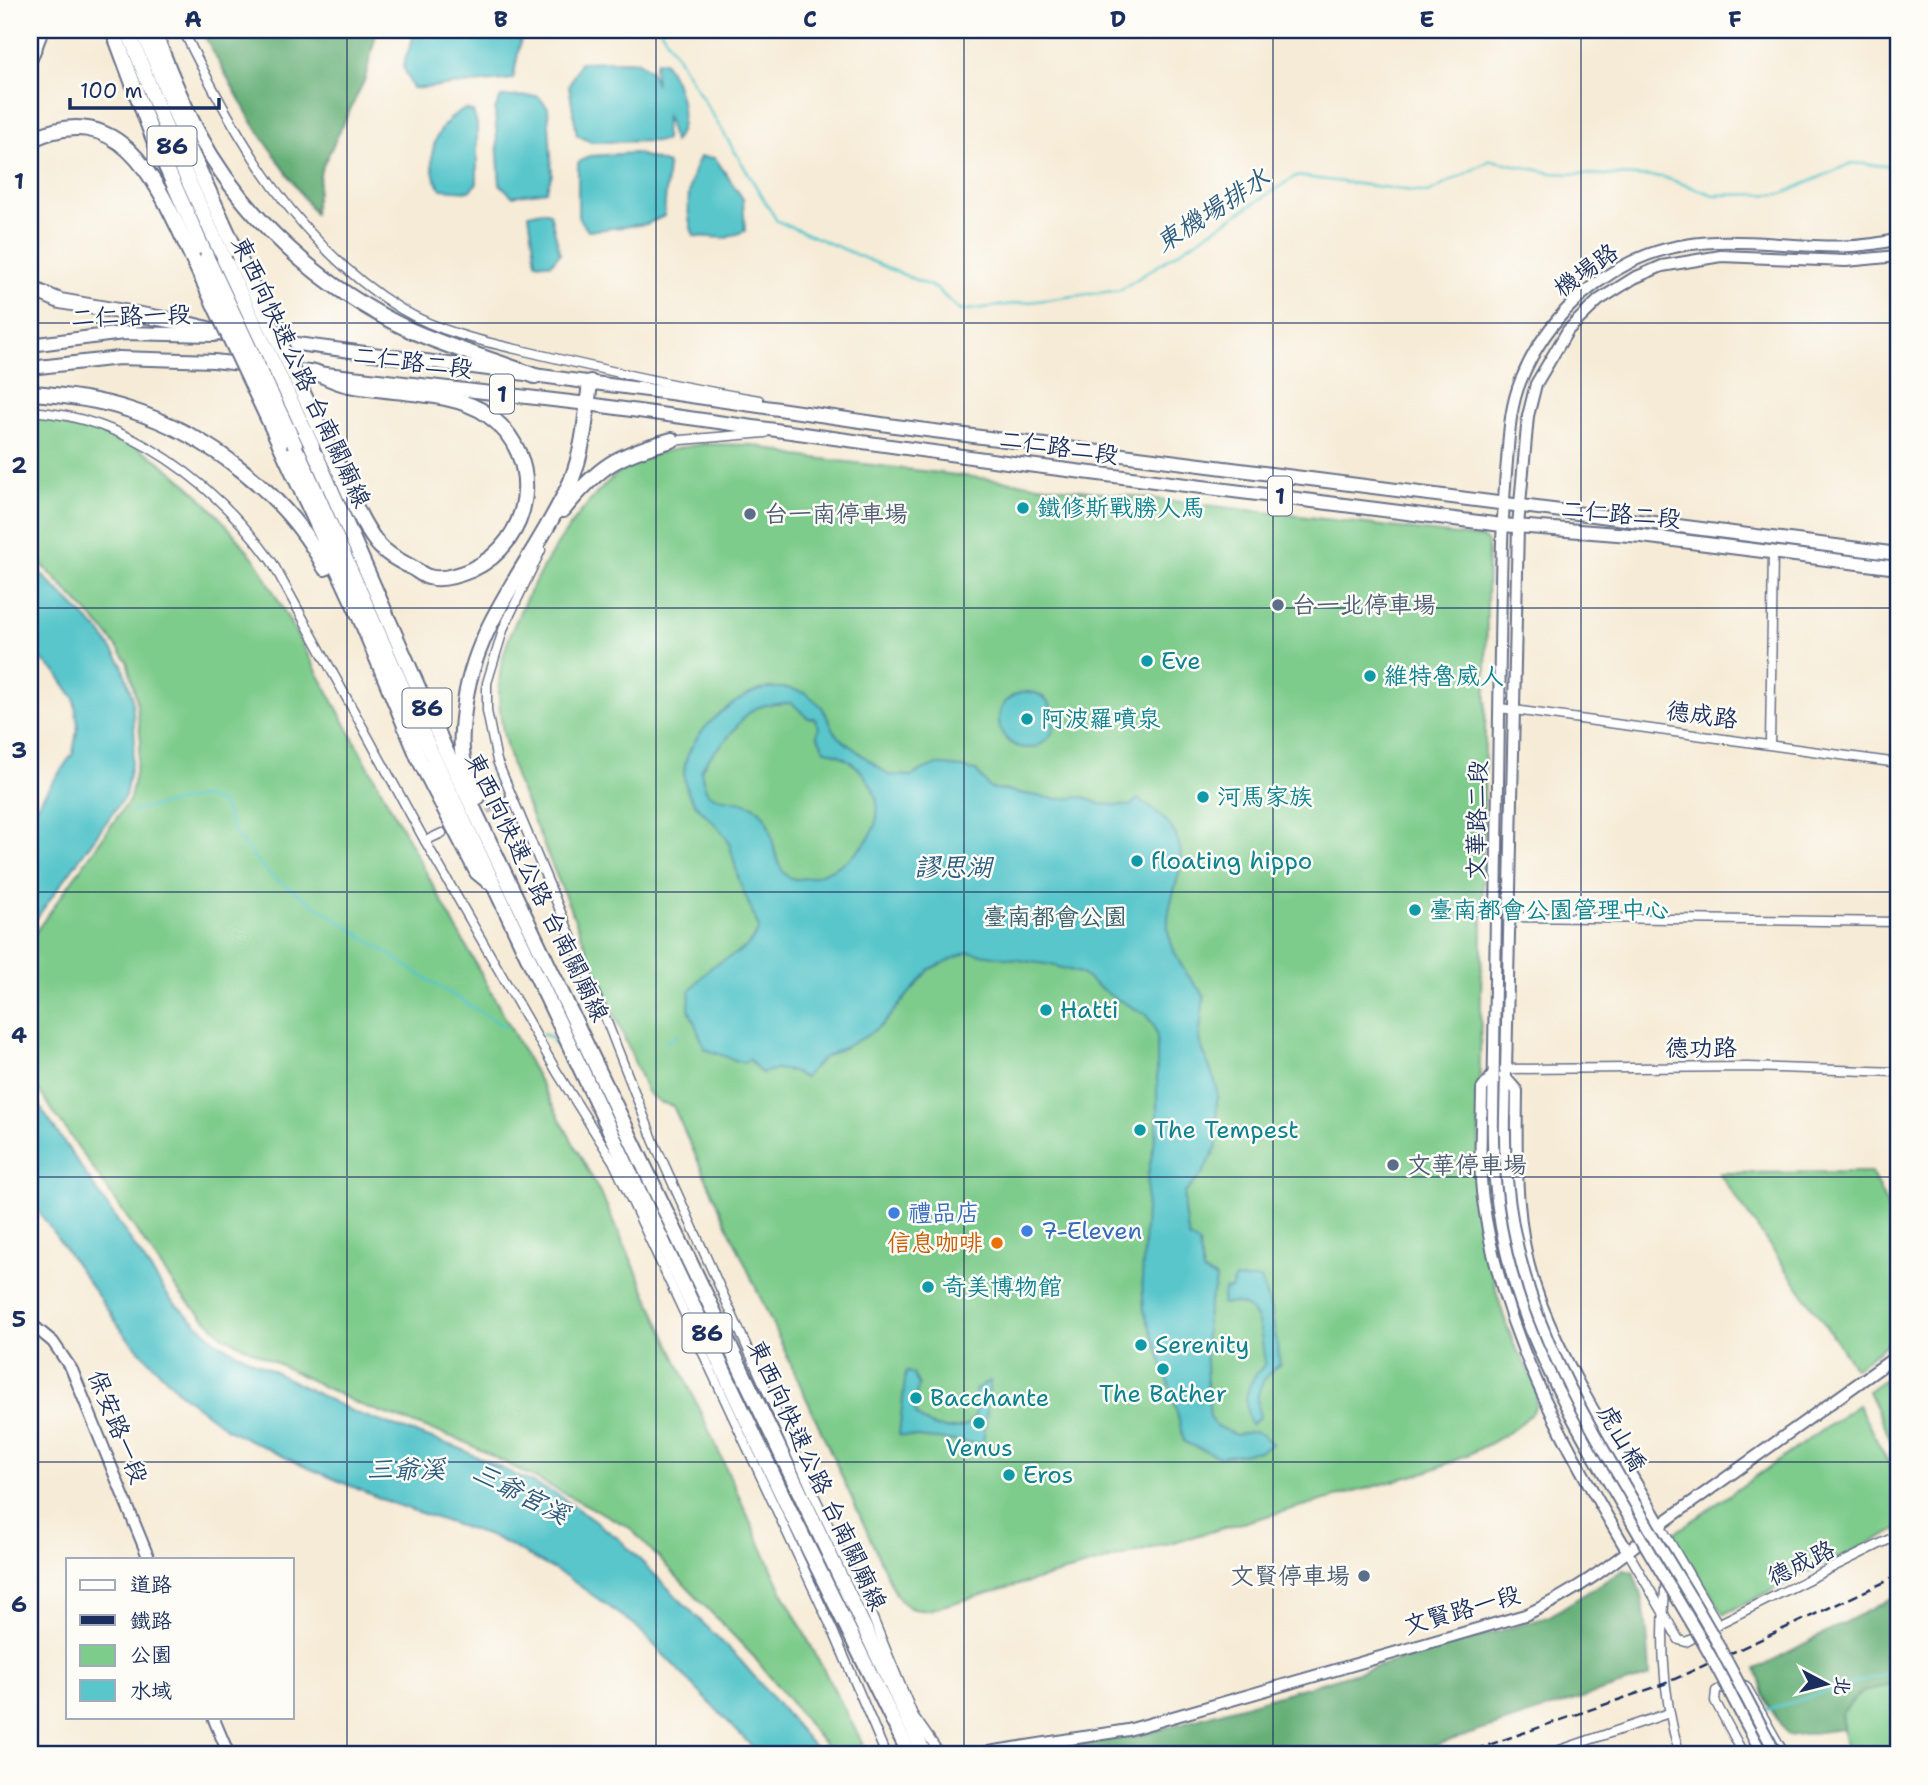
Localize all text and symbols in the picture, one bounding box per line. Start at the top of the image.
text: A [184,4,202,34]
text: B [494,4,508,34]
text: C [803,4,817,34]
text: D [1110,4,1126,34]
text: E [1419,4,1435,34]
text: F [1728,4,1742,34]
scale bar [70,66,219,110]
text: 100 m [80,77,143,105]
road number: 86 [148,127,196,166]
water label: 東機場排水 [1148,159,1277,260]
text: 1 [14,166,24,196]
street label: 東西向快速公路 台南關廟線 [224,231,378,513]
street label: 機場路 [1547,236,1625,304]
street label: 二仁路一段 [70,298,192,334]
street label: 二仁路二段 [351,339,475,385]
road number: 1 [490,374,514,414]
street label: 二仁路二段 [997,423,1121,471]
text: 2 [11,450,27,480]
road number: 1 [1268,476,1292,516]
place label: 鐵修斯戰勝人馬 [1037,492,1205,524]
street label: 二仁路二段 [1560,493,1682,535]
place label: 台一南停車場 [764,498,908,530]
marker: 鐵修斯戰勝人馬 [1015,500,1031,516]
marker: 台一南停車場 [742,506,758,522]
place label: 台一北停車場 [1292,589,1436,621]
marker: 台一北停車場 [1270,597,1286,613]
place label: Eve [1161,645,1201,677]
marker: Eve [1139,653,1155,669]
place label: 維特魯威人 [1384,660,1504,692]
marker: 維特魯威人 [1362,668,1378,684]
road number: 86 [402,688,452,728]
street label: 德成路 [1664,694,1740,736]
place label: 阿波羅噴泉 [1041,703,1161,735]
marker: 阿波羅噴泉 [1019,711,1035,727]
text: 3 [11,735,27,765]
street label: 東西向快速公路 台南關廟線 [458,747,616,1027]
street label: 文華路二段 [1460,760,1494,880]
place label: 河馬家族 [1217,781,1313,813]
marker: 河馬家族 [1195,789,1211,805]
place label: floating hippo [1151,845,1312,877]
water label: 謬思湖 [914,849,995,884]
marker: floating hippo [1129,853,1145,869]
place label: 臺南都會公園管理中心 [1429,894,1669,926]
park label: 臺南都會公園 [983,901,1127,933]
marker: 臺南都會公園管理中心 [1407,902,1423,918]
place label: Hatti [1060,994,1119,1026]
marker: Hatti [1038,1002,1054,1018]
text: 4 [11,1020,27,1050]
street label: 德功路 [1665,1032,1737,1064]
place label: The Tempest [1154,1114,1299,1146]
marker: The Tempest [1132,1122,1148,1138]
place label: 文華停車場 [1407,1149,1527,1181]
marker: 文華停車場 [1385,1157,1401,1173]
place label: 禮品店 [908,1197,980,1229]
marker: 禮品店 [886,1205,902,1221]
place label: 7-Eleven [1041,1215,1142,1247]
marker: 7-Eleven [1019,1223,1035,1239]
place label: 信息咖啡 [887,1227,983,1259]
marker: 信息咖啡 [989,1235,1005,1251]
place label: 奇美博物館 [942,1271,1062,1303]
marker: 奇美博物館 [920,1279,936,1295]
text: 5 [12,1304,26,1334]
road number: 86 [682,1314,732,1352]
place label: Serenity [1155,1329,1249,1361]
street label: 東西向快速公路 台南關廟線 [740,1334,894,1616]
marker: Serenity [1133,1337,1149,1353]
marker: The Bather [1155,1361,1171,1377]
street label: 保安路一段 [81,1365,155,1489]
place label: The Bather [1099,1378,1227,1410]
place label: Bacchante [930,1382,1049,1414]
marker: Bacchante [908,1390,924,1406]
street label: 虎山橋 [1590,1399,1654,1477]
marker: Venus [971,1415,987,1431]
place label: Venus [945,1432,1013,1464]
water label: 三爺溪 [367,1451,447,1486]
water label: 三爺宮溪 [467,1453,577,1533]
place label: Eros [1023,1459,1073,1491]
marker: Eros [1001,1467,1017,1483]
street label: 德成路 [1762,1533,1840,1593]
legend [66,1558,294,1718]
place label: 文賢停車場 [1230,1560,1350,1592]
marker: 文賢停車場 [1356,1568,1372,1584]
text: 道路 [130,1571,172,1599]
street label: 文賢路一段 [1400,1578,1524,1642]
text: 6 [11,1589,27,1619]
text: 鐵路 [130,1607,172,1635]
text: 公園 [130,1641,172,1669]
north arrow [1792,1648,1862,1718]
text: 北 [1829,1675,1856,1697]
text: 水域 [130,1677,172,1705]

